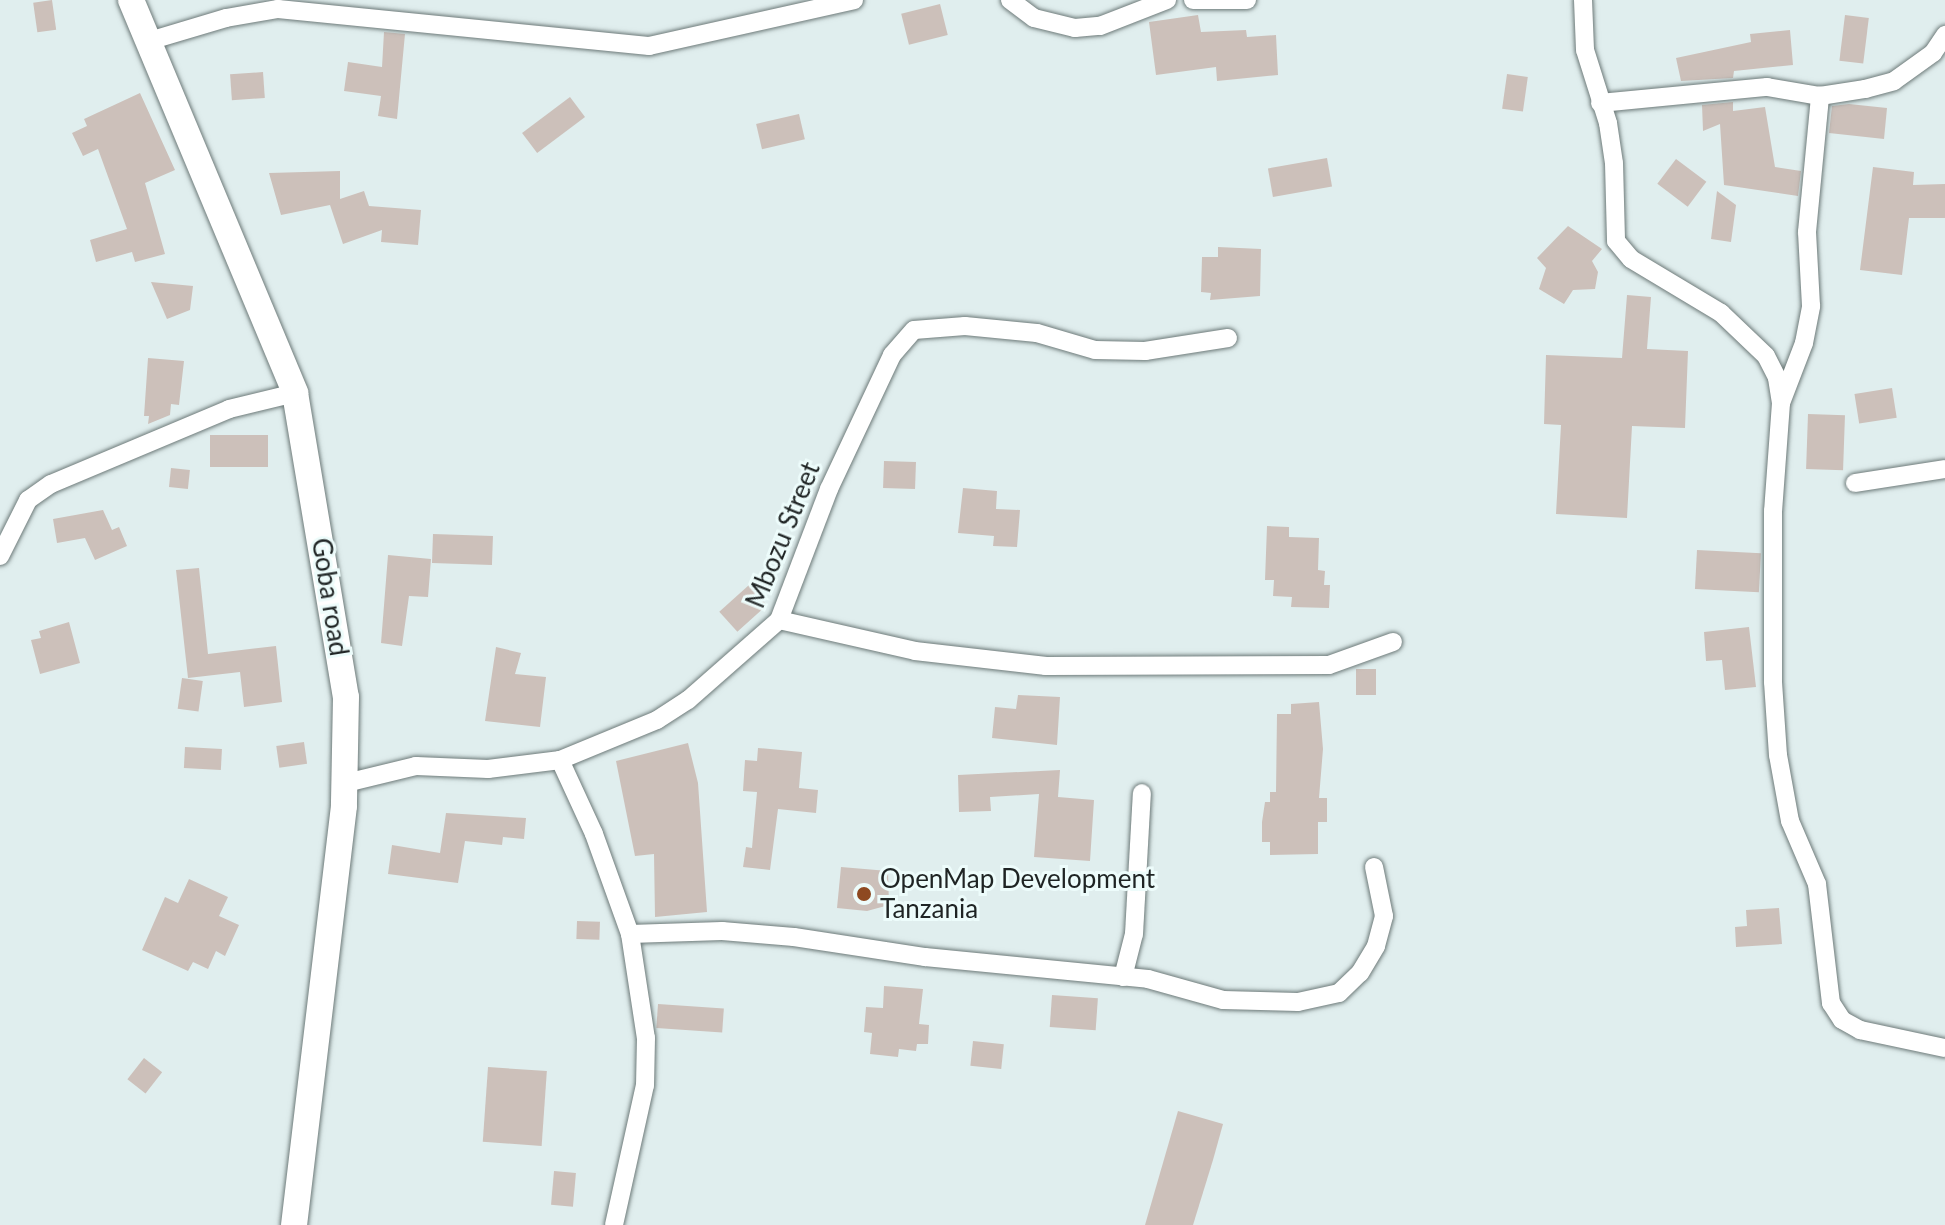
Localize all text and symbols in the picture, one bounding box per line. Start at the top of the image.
street label: Mbozu Street [740,458,826,612]
street label: Goba road [305,536,355,658]
place label: OpenMap Development Tanzania [880,863,1155,924]
marker: OpenMap Development Tanzania [855,885,873,903]

